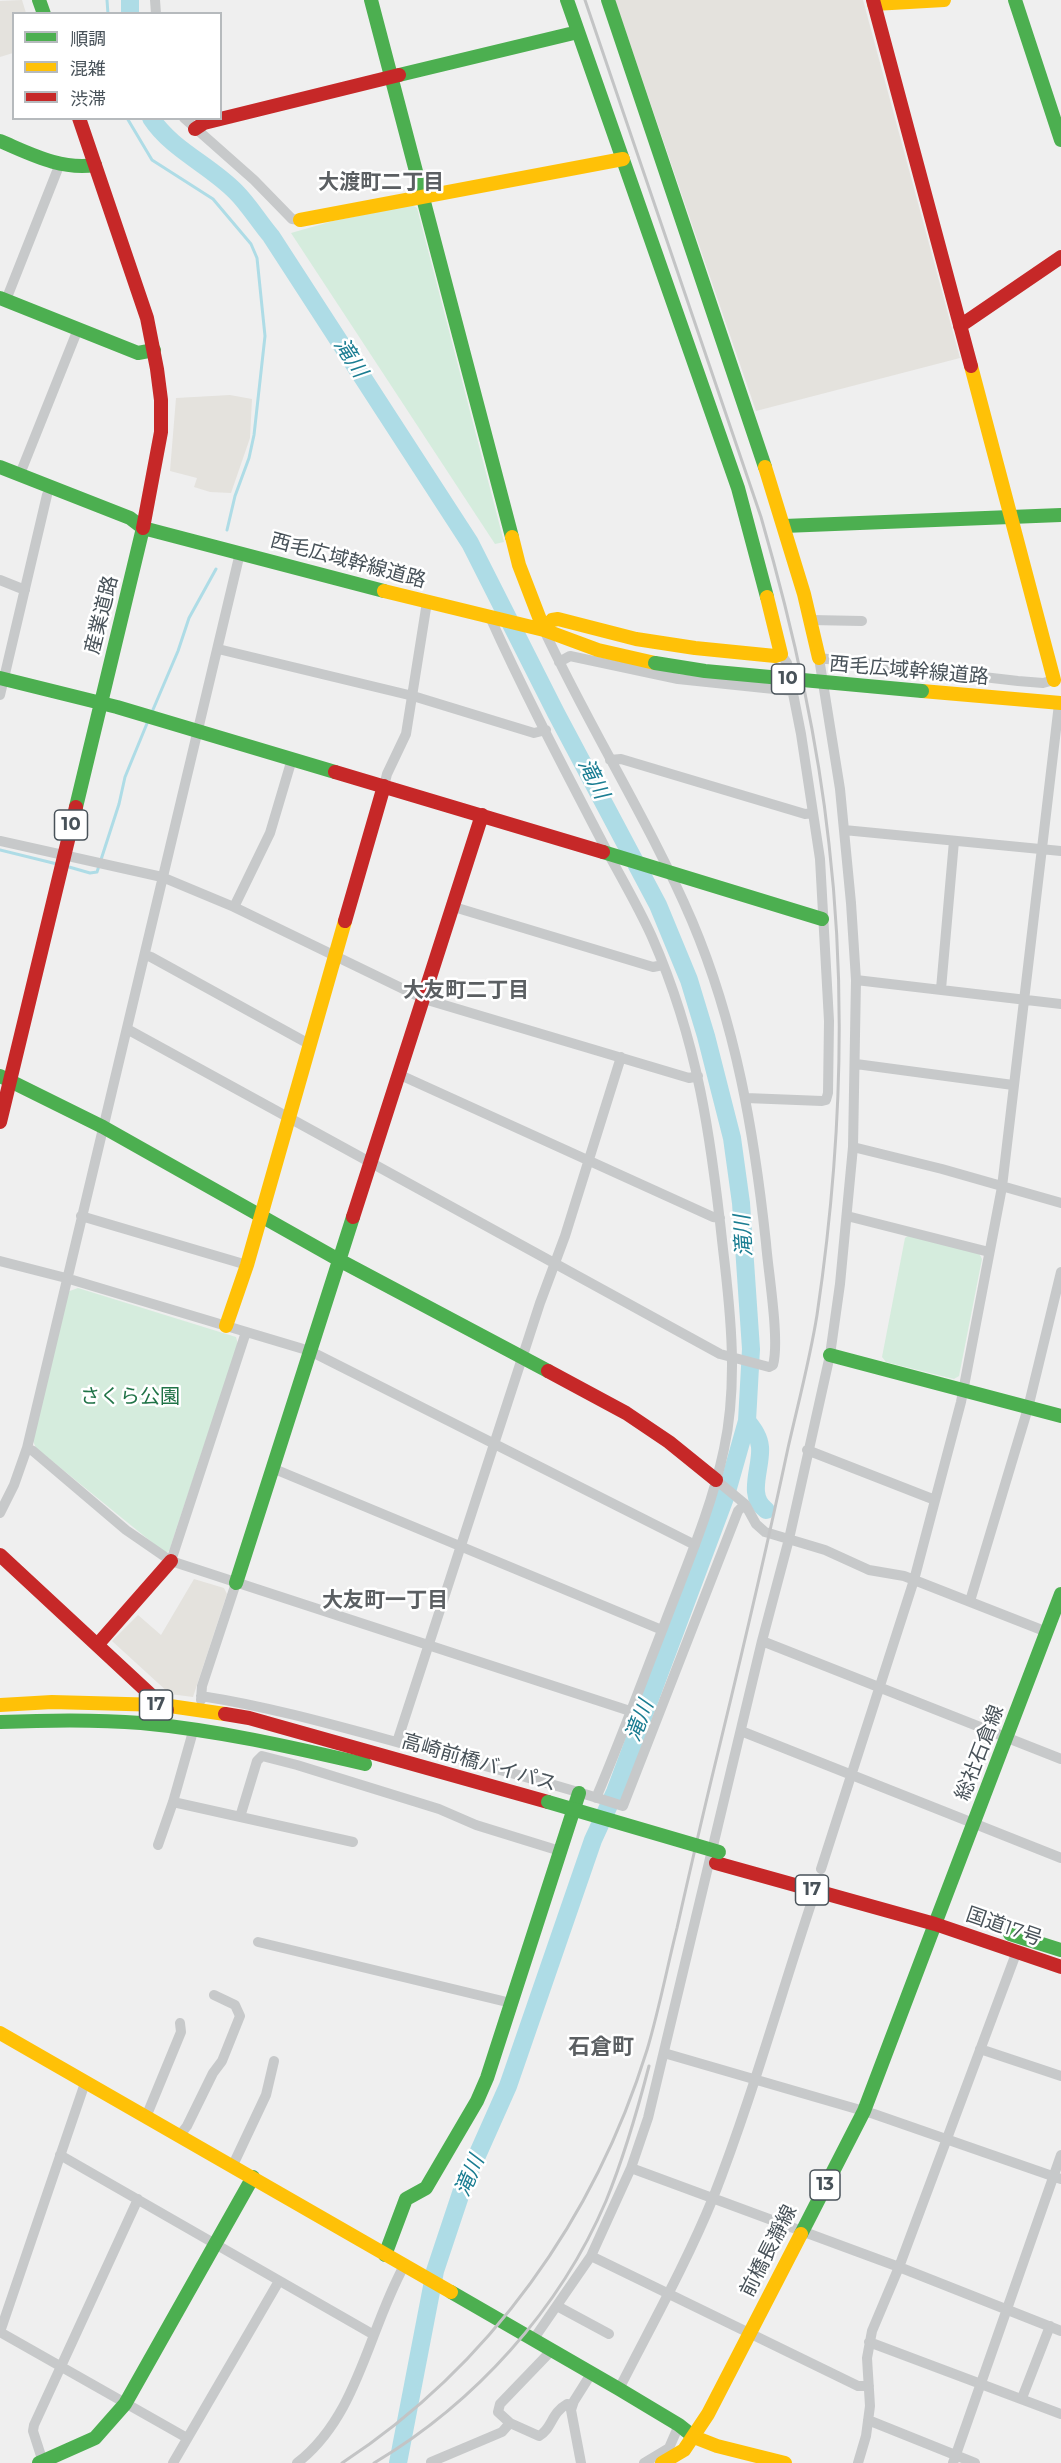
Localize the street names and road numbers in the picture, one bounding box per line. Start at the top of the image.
street label: 西毛広域幹線道路 [268,529,428,593]
street label: 産業道路 [81,573,123,657]
street label: 西毛広域幹線道路 [828,652,990,690]
road number: 10 [772,664,804,694]
road number: 10 [54,810,88,840]
road number: 17 [140,1690,172,1720]
street label: 総社石倉線 [951,1702,1009,1804]
street label: 高崎前橋バイパス [399,1729,559,1797]
road number: 17 [796,1875,828,1905]
street label: 国道17号 [963,1903,1045,1951]
road number: 13 [810,2170,840,2200]
street label: 前橋長瀞線 [736,2201,802,2301]

